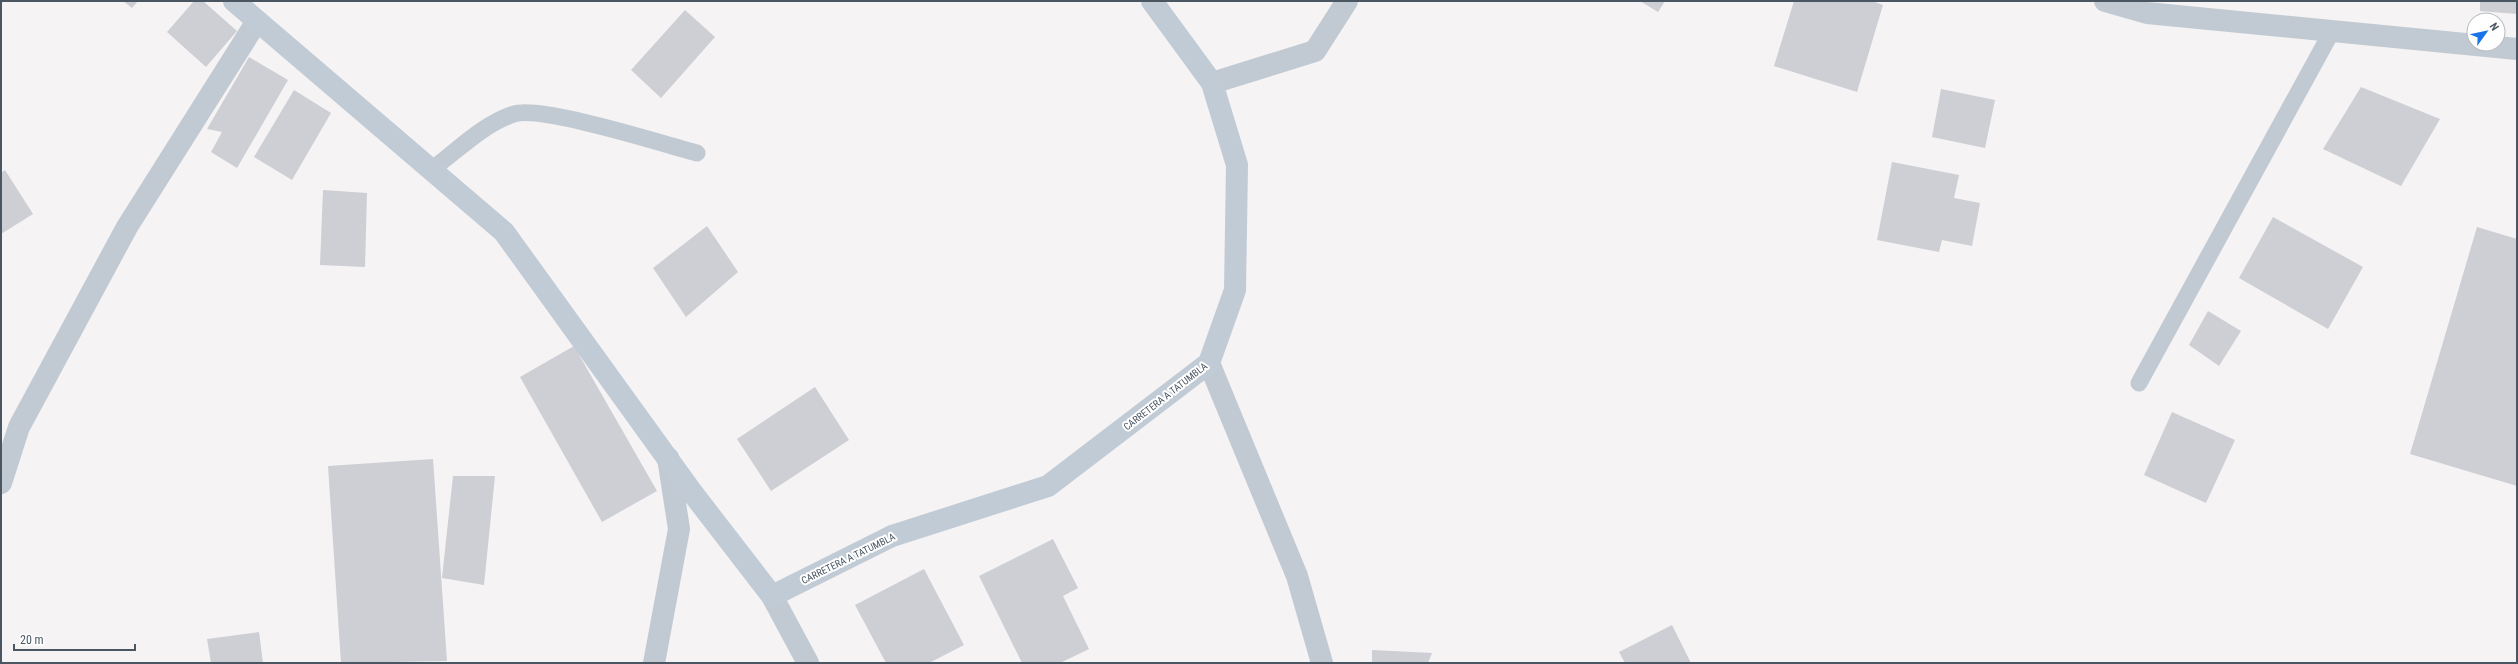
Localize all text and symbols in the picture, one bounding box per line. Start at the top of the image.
north arrow [2466,12,2506,52]
text: N [2487,20,2501,33]
street label: CARRETERA A TATUMBLA [1121,360,1209,432]
street label: CARRETERA A TATUMBLA [800,531,897,586]
scale bar [14,626,135,652]
text: 20 m [20,633,44,647]

